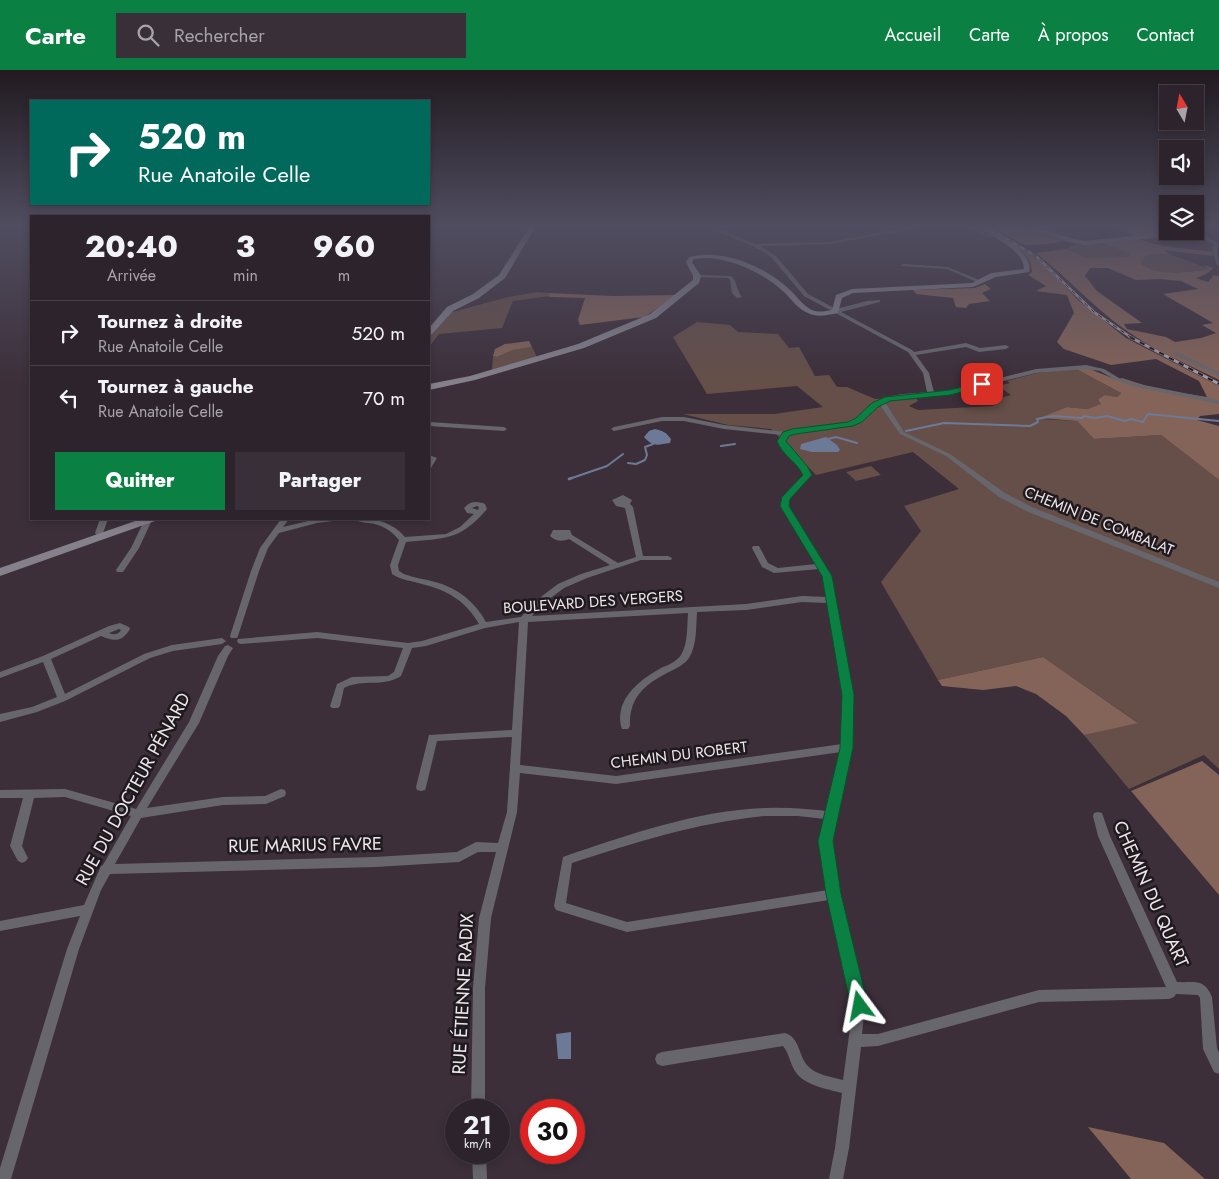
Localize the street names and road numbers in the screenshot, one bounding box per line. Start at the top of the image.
street label: CHEMIN DE COMBALAT [1021,481,1177,561]
street label: BOULEVARD DES VERGERS [502,585,684,619]
street label: RUE DU DOCTEUR PÉNARD [69,688,197,890]
street label: CHEMIN DU ROBERT [609,736,749,774]
street label: CHEMIN DU QUART [1107,816,1195,972]
street label: RUE MARIUS FAVRE [228,831,382,859]
street label: RUE ÉTIENNE RADIX [446,913,480,1075]

